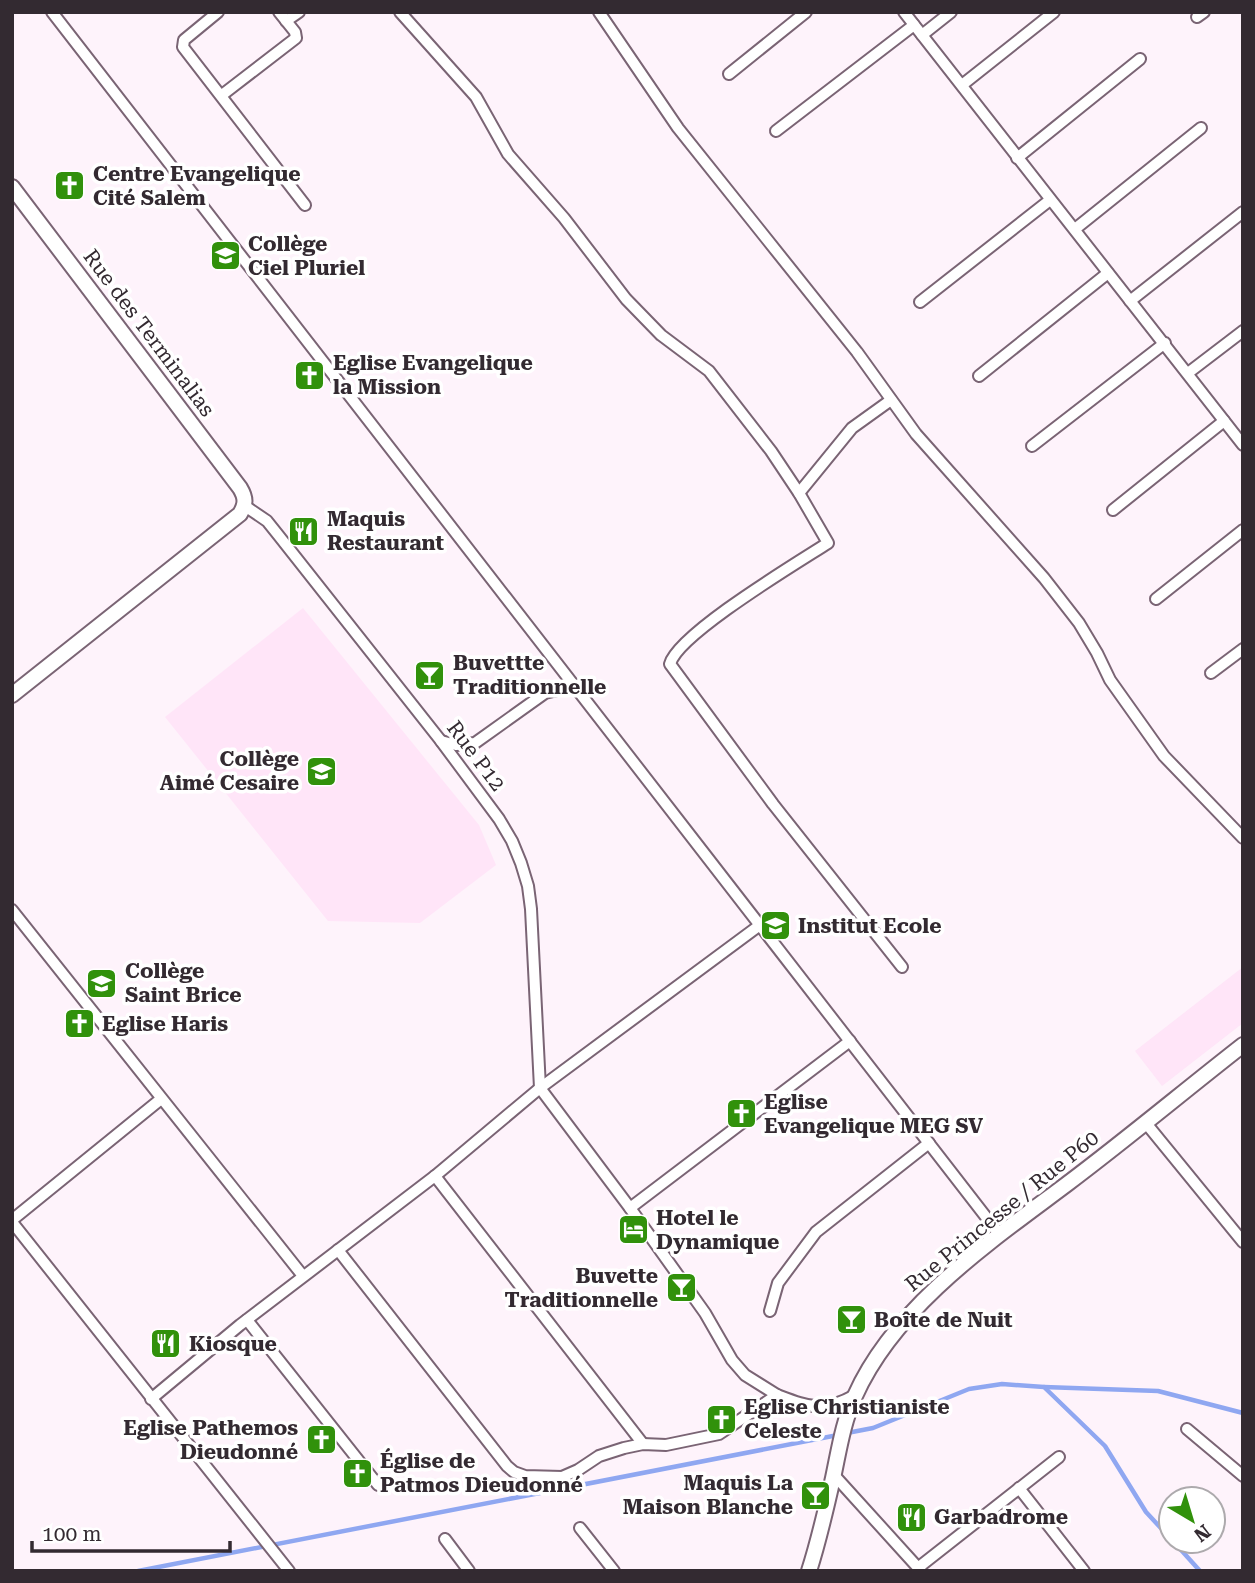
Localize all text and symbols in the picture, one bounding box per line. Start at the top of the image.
place label: Centre Evangelique Cité Salem [93,162,301,210]
church icon: Centre Evangelique Cité Salem [53,169,87,203]
place label: Collège Ciel Pluriel [248,232,365,280]
school or university icon: Collège Ciel Pluriel [208,239,242,273]
street label: Rue des Terminalias [78,245,220,421]
place label: Eglise Evangelique la Mission [333,351,533,399]
church icon: Eglise Evangelique la Mission [293,358,327,392]
place label: Maquis Restaurant [327,507,445,555]
restaurant icon: Maquis Restaurant [287,514,321,548]
place label: Buvettte Traditionnelle [453,651,606,699]
bar icon: Buvettte Traditionnelle [413,658,447,692]
street label: Rue P12 [442,716,510,796]
place label: Collège Aimé Cesaire [160,747,299,795]
school or university icon: Collège Aimé Cesaire [305,754,339,788]
school or university icon: Institut Ecole [758,909,792,943]
place label: Institut Ecole [798,914,942,938]
place label: Collège Saint Brice [125,959,242,1007]
school or university icon: Collège Saint Brice [85,966,119,1000]
church icon: Eglise Haris [62,1007,96,1041]
place label: Eglise Haris [102,1012,228,1036]
place label: Eglise Evangelique MEG SV [764,1090,983,1138]
church icon: Eglise Evangelique MEG SV [724,1097,758,1131]
street label: Rue Princesse / Rue P60 [901,1126,1103,1296]
place label: Hotel le Dynamique [656,1206,779,1254]
hotel icon: Hotel le Dynamique [616,1213,650,1247]
place label: Buvette Traditionnelle [505,1264,658,1312]
bar icon: Buvette Traditionnelle [664,1271,698,1305]
bar icon: Boîte de Nuit [834,1303,868,1337]
place label: Boîte de Nuit [874,1308,1013,1332]
restaurant icon: Kiosque [149,1327,183,1361]
place label: Kiosque [189,1332,277,1356]
place label: Eglise Christianiste Celeste [744,1395,950,1443]
church icon: Eglise Christianiste Celeste [704,1402,738,1436]
place label: Eglise Pathemos Dieudonné [123,1416,298,1464]
church icon: Eglise Pathemos Dieudonné [304,1423,338,1457]
place label: Église de Patmos Dieudonné [380,1448,583,1497]
church icon: Église de Patmos Dieudonné [340,1456,374,1490]
place label: Maquis La Maison Blanche [623,1471,794,1519]
bar icon: Maquis La Maison Blanche [799,1478,833,1512]
north arrow [1157,1485,1227,1555]
restaurant icon: Garbadrome [894,1500,928,1534]
place label: Garbadrome [934,1505,1068,1529]
scale bar [32,1510,229,1554]
text: N [1189,1519,1215,1547]
text: 100 m [42,1522,102,1546]

